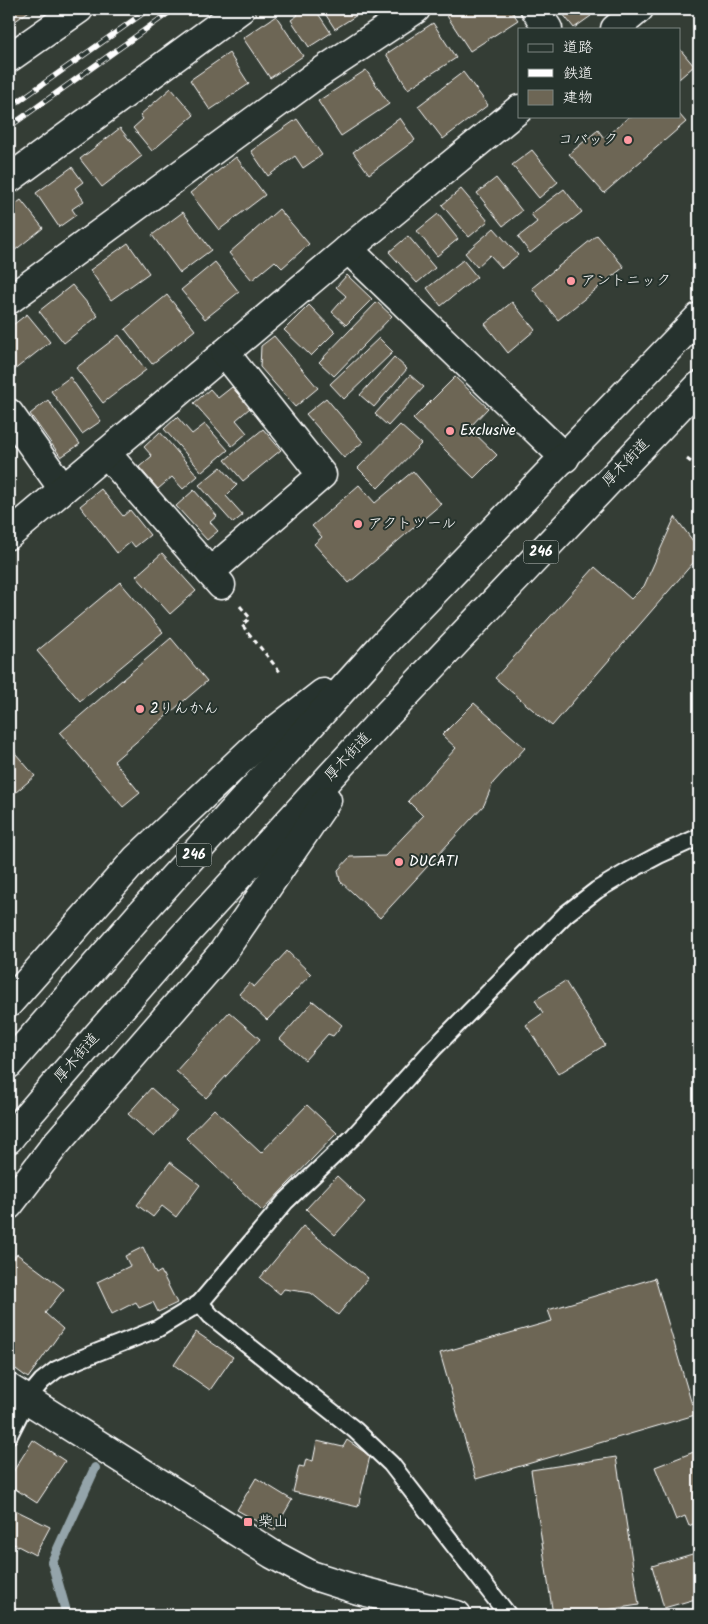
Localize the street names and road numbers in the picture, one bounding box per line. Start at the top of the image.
street label: 厚木街道 [597,433,655,493]
road number: 246 [524,540,558,564]
street label: 厚木街道 [319,727,377,787]
road number: 246 [176,844,212,866]
street label: 厚木街道 [48,1027,106,1089]

